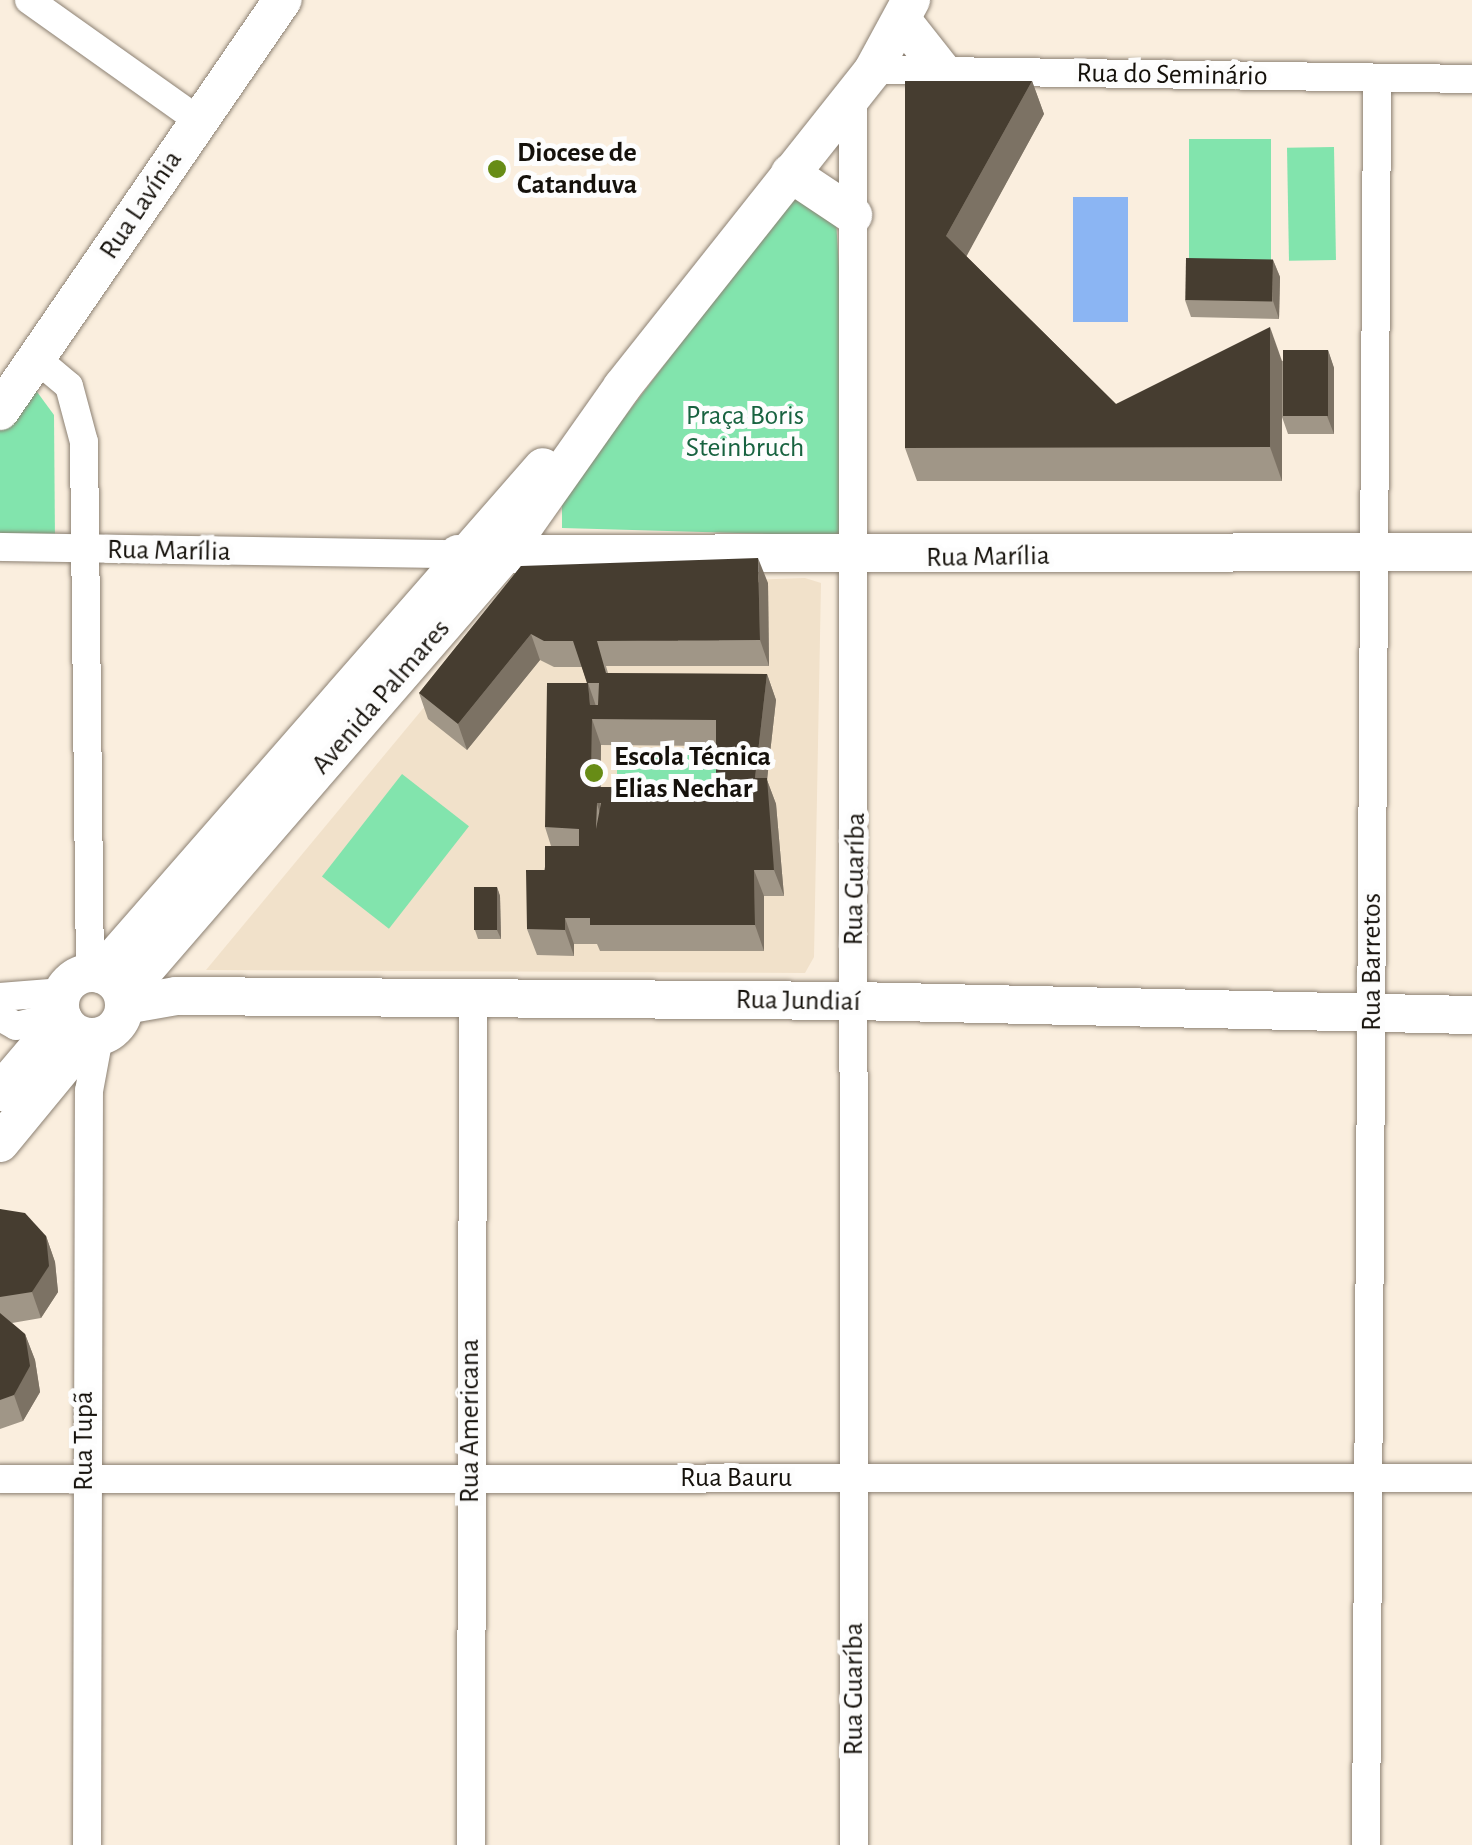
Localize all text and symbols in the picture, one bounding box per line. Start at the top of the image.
street label: Rua do Seminário [1076,57,1268,93]
place label: Diocese de Catanduva [517,136,637,202]
street label: Rua Lavínia [92,144,190,266]
marker: Diocese de Catanduva [486,158,508,180]
park label: Praça Boris Steinbruch [686,399,804,465]
street label: Rua Marília [107,533,231,569]
street label: Rua Marília [926,539,1050,575]
street label: Avenida Palmares [305,613,457,781]
place label: Escola Técnica Elias Nechar [614,740,771,806]
marker: Escola Técnica Elias Nechar [583,762,605,784]
street label: Rua Guaríba [837,812,873,946]
street label: Rua Barretos [1355,893,1389,1031]
street label: Rua Jundiaí [735,983,861,1019]
street label: Rua Americana [453,1339,487,1503]
street label: Rua Tupã [67,1391,101,1491]
street label: Rua Bauru [680,1461,792,1495]
street label: Rua Guaríba [837,1622,871,1756]

